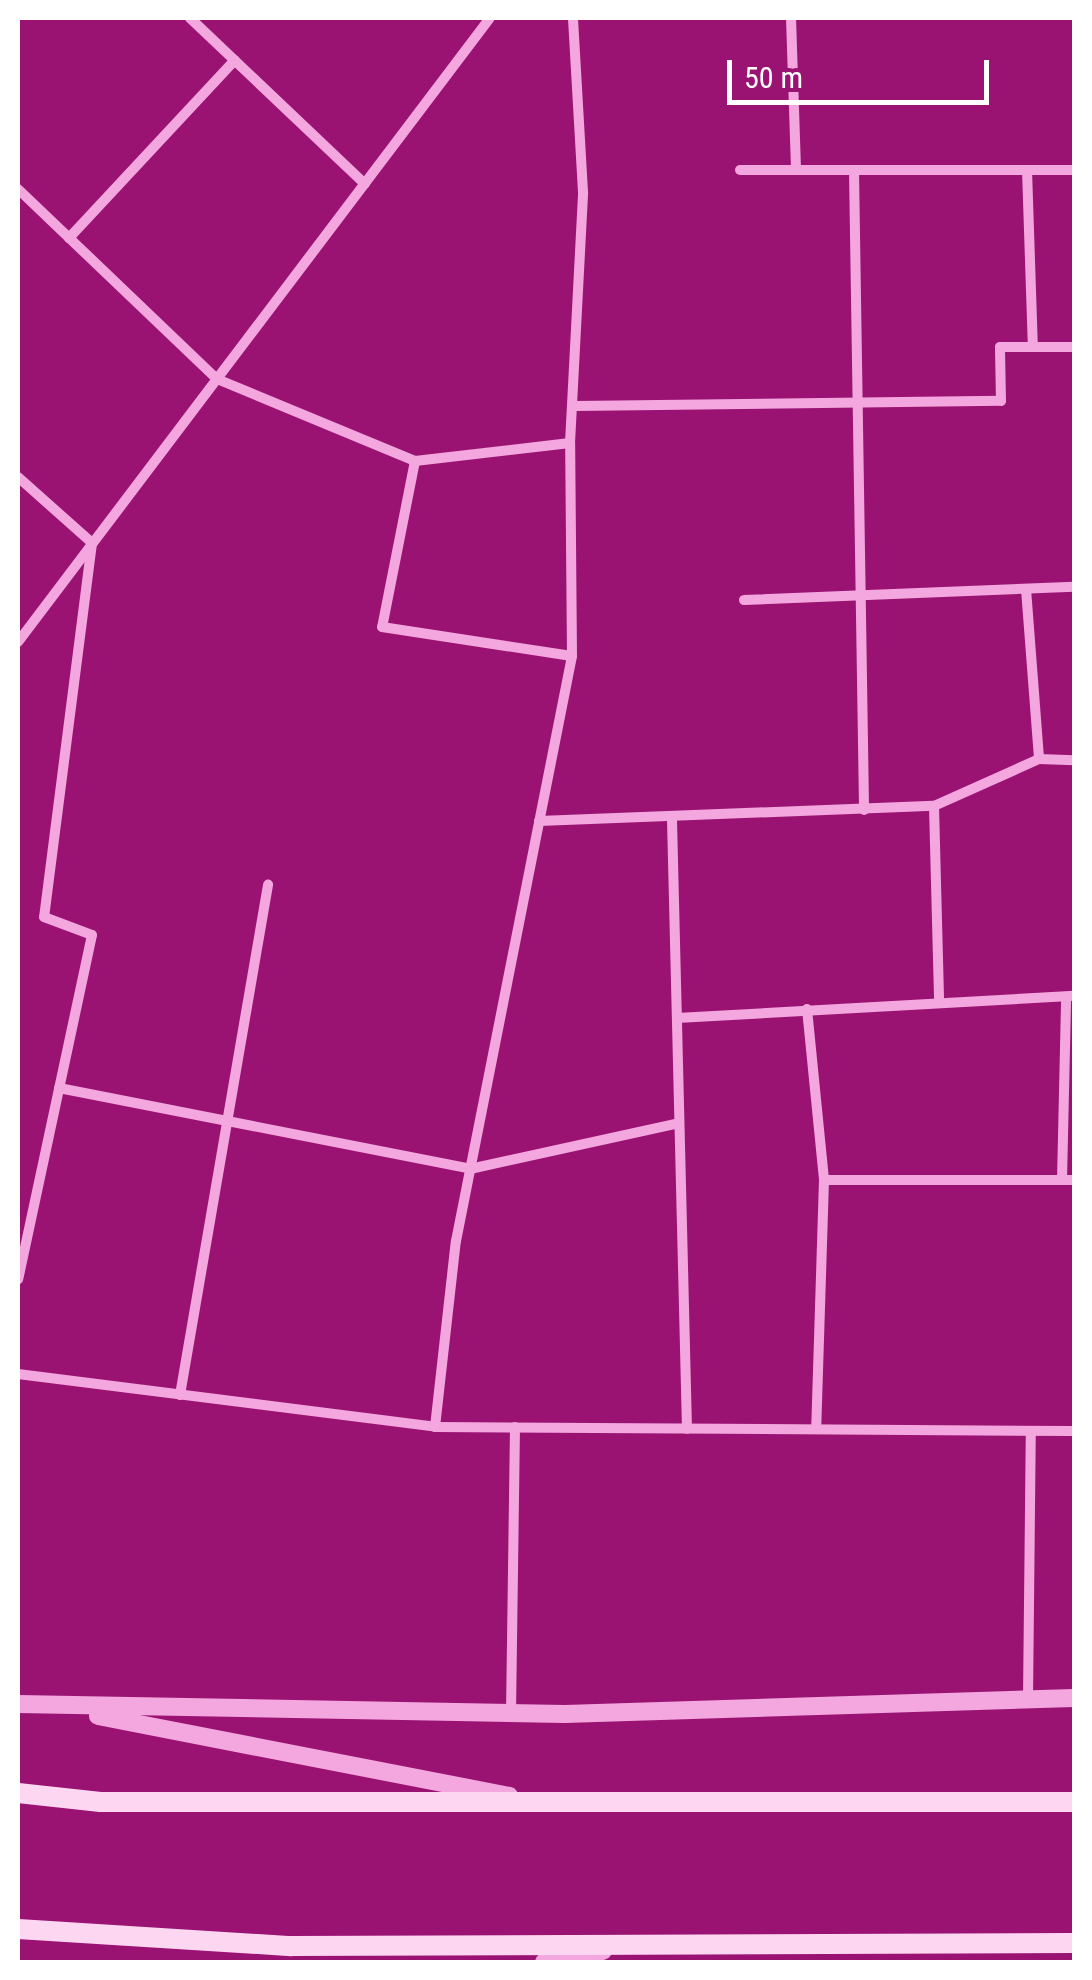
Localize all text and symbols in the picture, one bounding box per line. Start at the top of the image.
scale bar [732,40,994,102]
text: 50 m [744,60,803,95]

